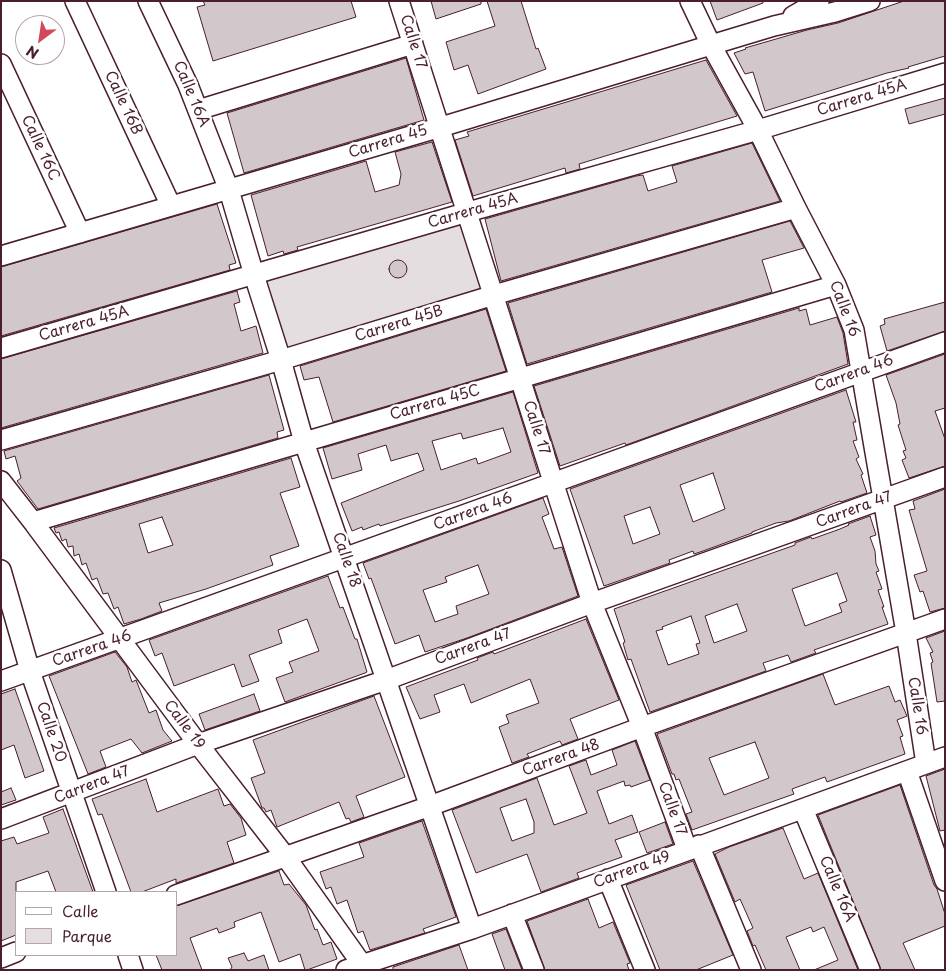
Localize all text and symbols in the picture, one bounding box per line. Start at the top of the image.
street label: Calle 17 [396,13,430,71]
north arrow [15,15,65,65]
text: N [22,41,43,64]
street label: Calle 16A [169,58,213,130]
street label: Calle 16B [100,68,146,138]
street label: Carrera 45A [815,76,909,120]
street label: Calle 16C [17,112,63,184]
street label: Carrera 45 [346,121,430,163]
street label: Carrera 45A [426,190,520,232]
street label: Calle 16 [825,278,863,340]
street label: Carrera 45B [353,302,445,346]
street label: Carrera 45A [37,303,131,345]
street label: Carrera 46 [812,351,896,397]
street label: Carrera 45C [388,382,482,424]
street label: Calle 17 [519,399,553,457]
street label: Carrera 47 [813,488,895,532]
street label: Carrera 46 [431,489,515,535]
street label: Calle 18 [328,530,364,590]
street label: Carrera 47 [432,625,514,669]
street label: Carrera 46 [50,627,134,671]
street label: Calle 16 [904,676,930,736]
street label: Calle 19 [160,697,208,753]
street label: Calle 20 [32,699,70,765]
street label: Carrera 48 [520,736,602,780]
street label: Carrera 47 [51,762,133,808]
street label: Calle 17 [654,780,690,838]
street label: Carrera 49 [591,848,673,892]
street label: Calle 16A [815,853,859,925]
legend [15,891,178,956]
text: Calle [62,899,99,922]
text: Parque [62,924,112,947]

